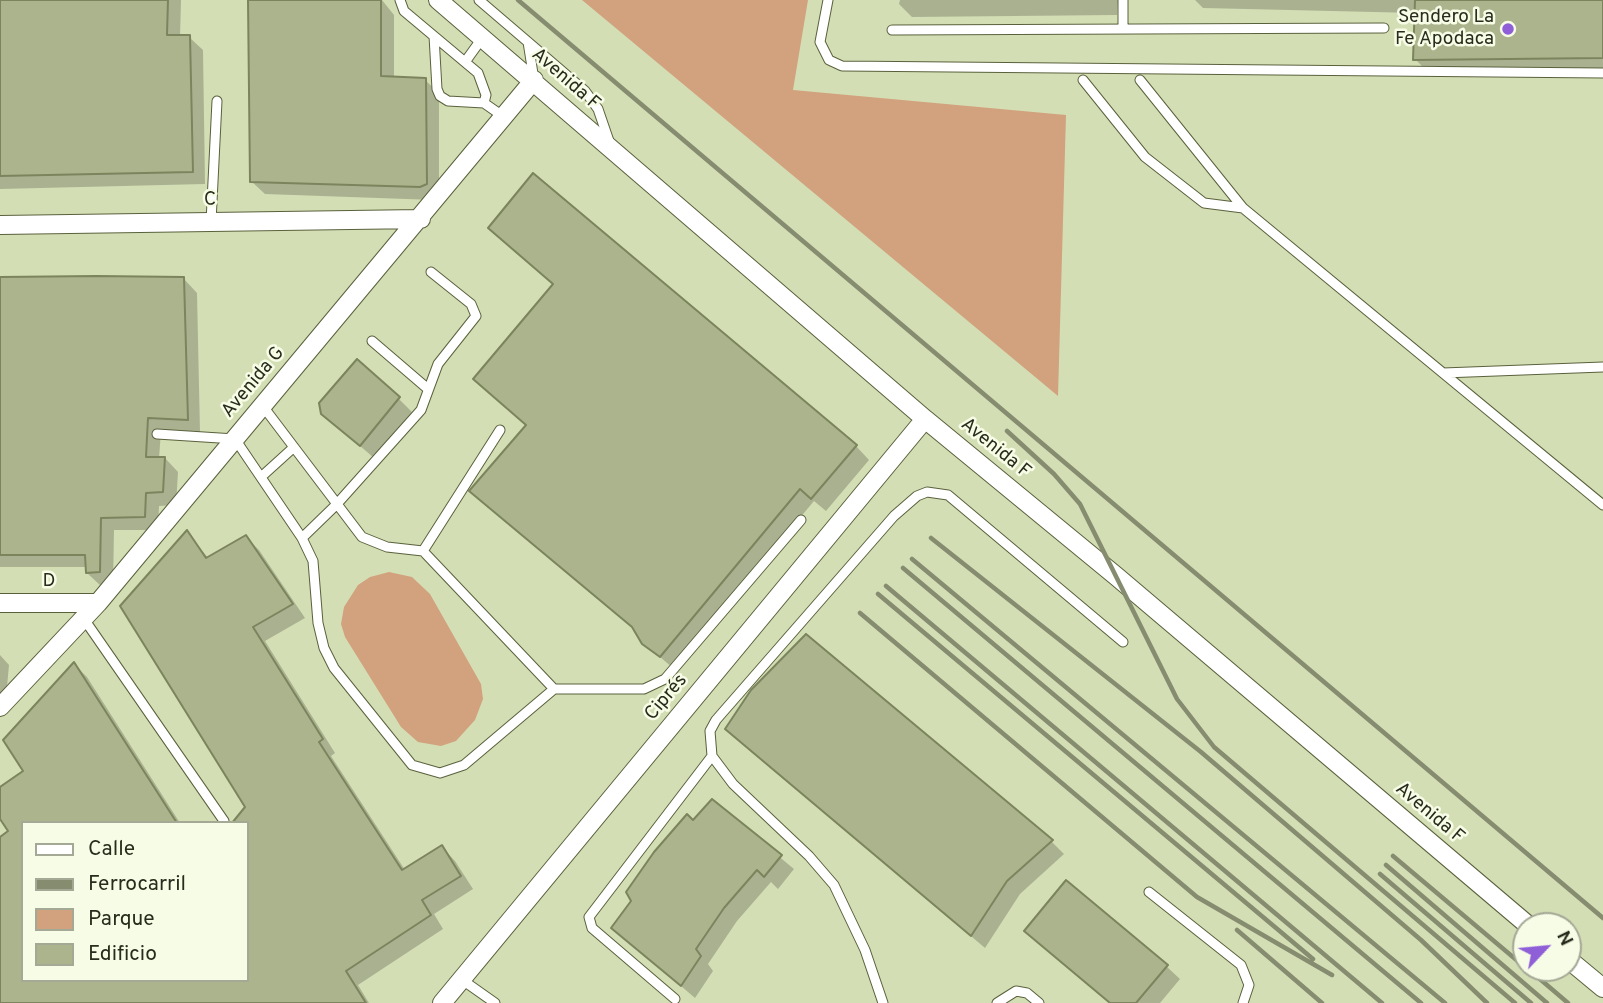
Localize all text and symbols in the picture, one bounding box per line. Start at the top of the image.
place label: Sendero La Fe Apodaca [1395,7,1494,51]
marker: Sendero La Fe Apodaca [1500,21,1516,37]
street label: Avenida F [526,44,604,116]
street label: C [204,189,216,213]
street label: Avenida G [218,343,290,423]
street label: Avenida F [955,414,1035,484]
street label: D [43,571,55,593]
street label: Ciprés [641,670,693,726]
street label: Avenida F [1390,778,1468,850]
legend [21,821,248,982]
text: Calle [88,836,135,863]
text: Ferrocarril [88,871,186,898]
text: Parque [88,906,155,933]
north arrow [1512,912,1582,982]
text: N [1550,927,1578,950]
text: Edificio [88,941,157,968]

